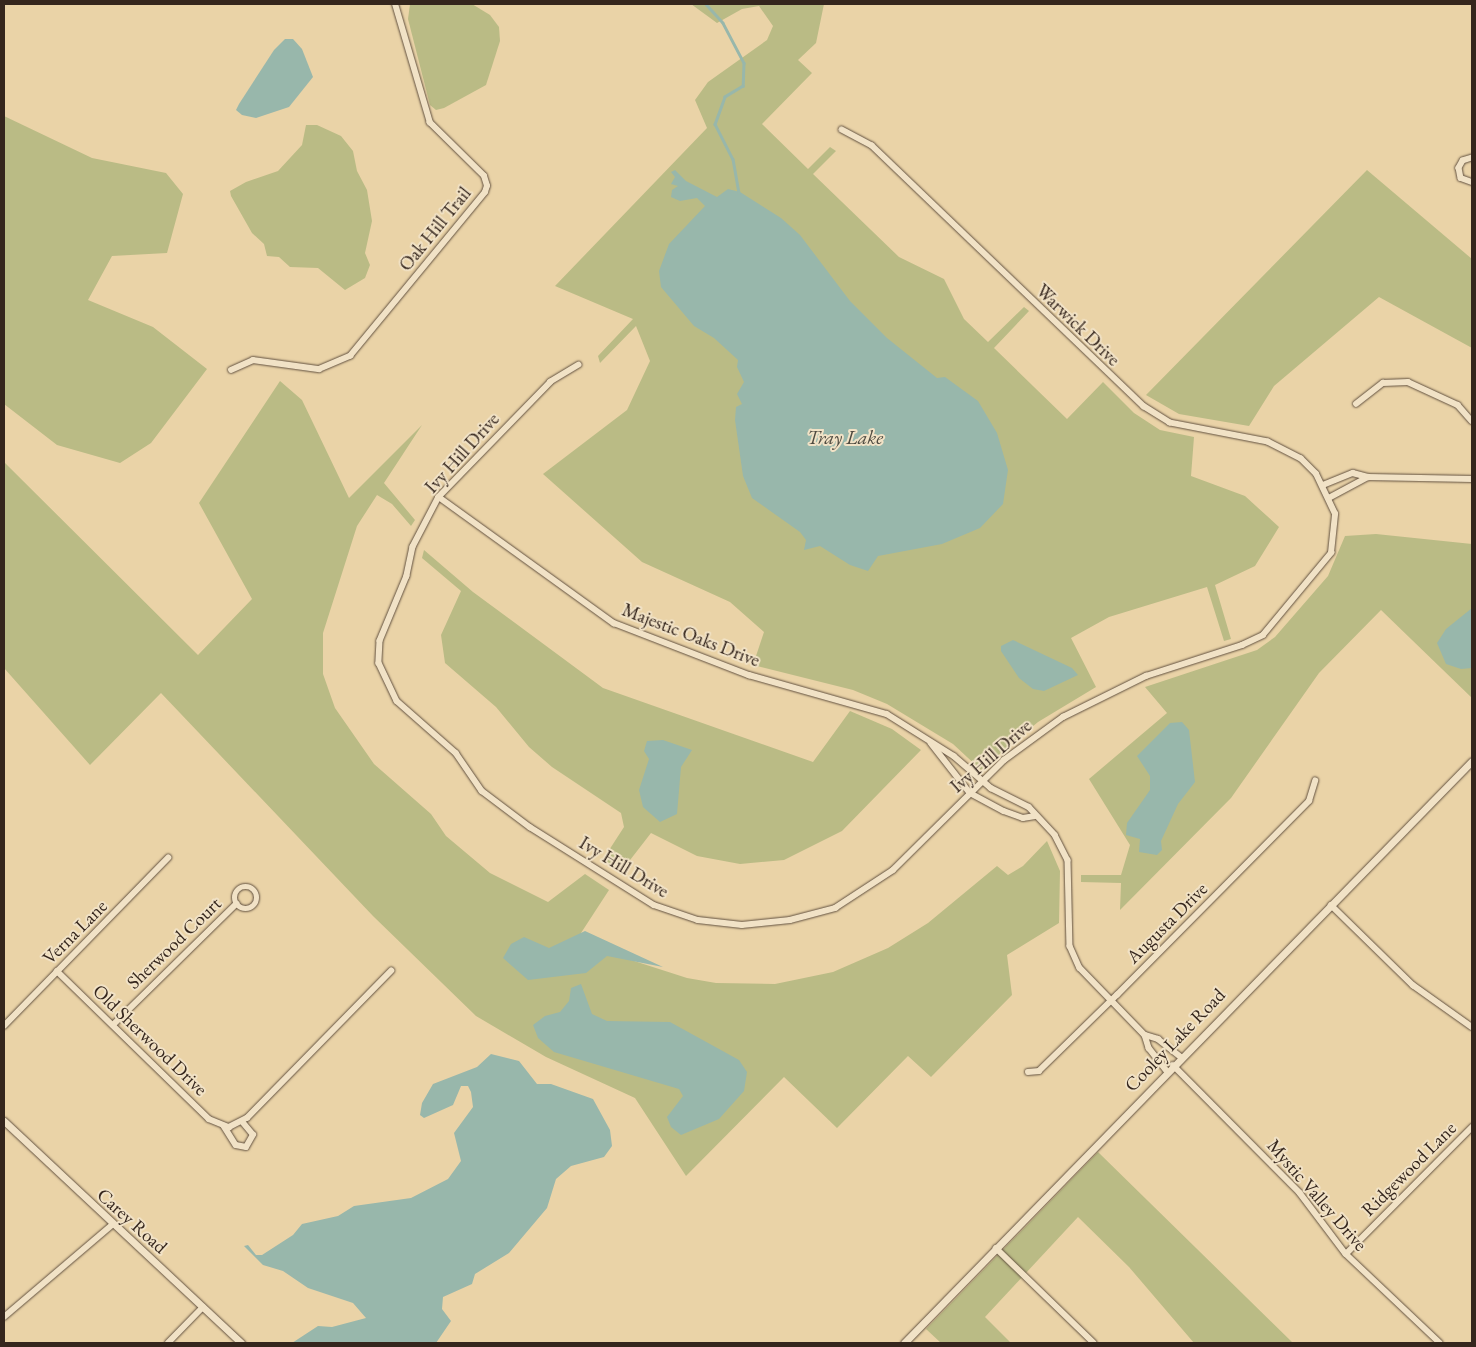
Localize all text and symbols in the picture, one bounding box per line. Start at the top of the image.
street label: Oak Hill Trail [394,182,476,276]
street label: Warwick Drive [1031,279,1125,371]
street label: Ivy Hill Drive [420,408,504,498]
water label: Tray Lake [807,425,883,449]
street label: Majestic Oaks Drive [619,598,763,672]
street label: Ivy Hill Drive [946,714,1036,798]
street label: Ivy Hill Drive [575,831,673,903]
street label: Augusta Drive [1122,878,1212,968]
street label: Sherwood Court [122,892,226,994]
street label: Verna Lane [38,895,112,969]
street label: Old Sherwood Drive [88,980,212,1100]
street label: Cooley Lake Road [1120,984,1230,1096]
street label: Ridgewood Lane [1357,1117,1461,1221]
street label: Mystic Valley Drive [1262,1134,1372,1256]
street label: Carey Road [92,1184,172,1258]

